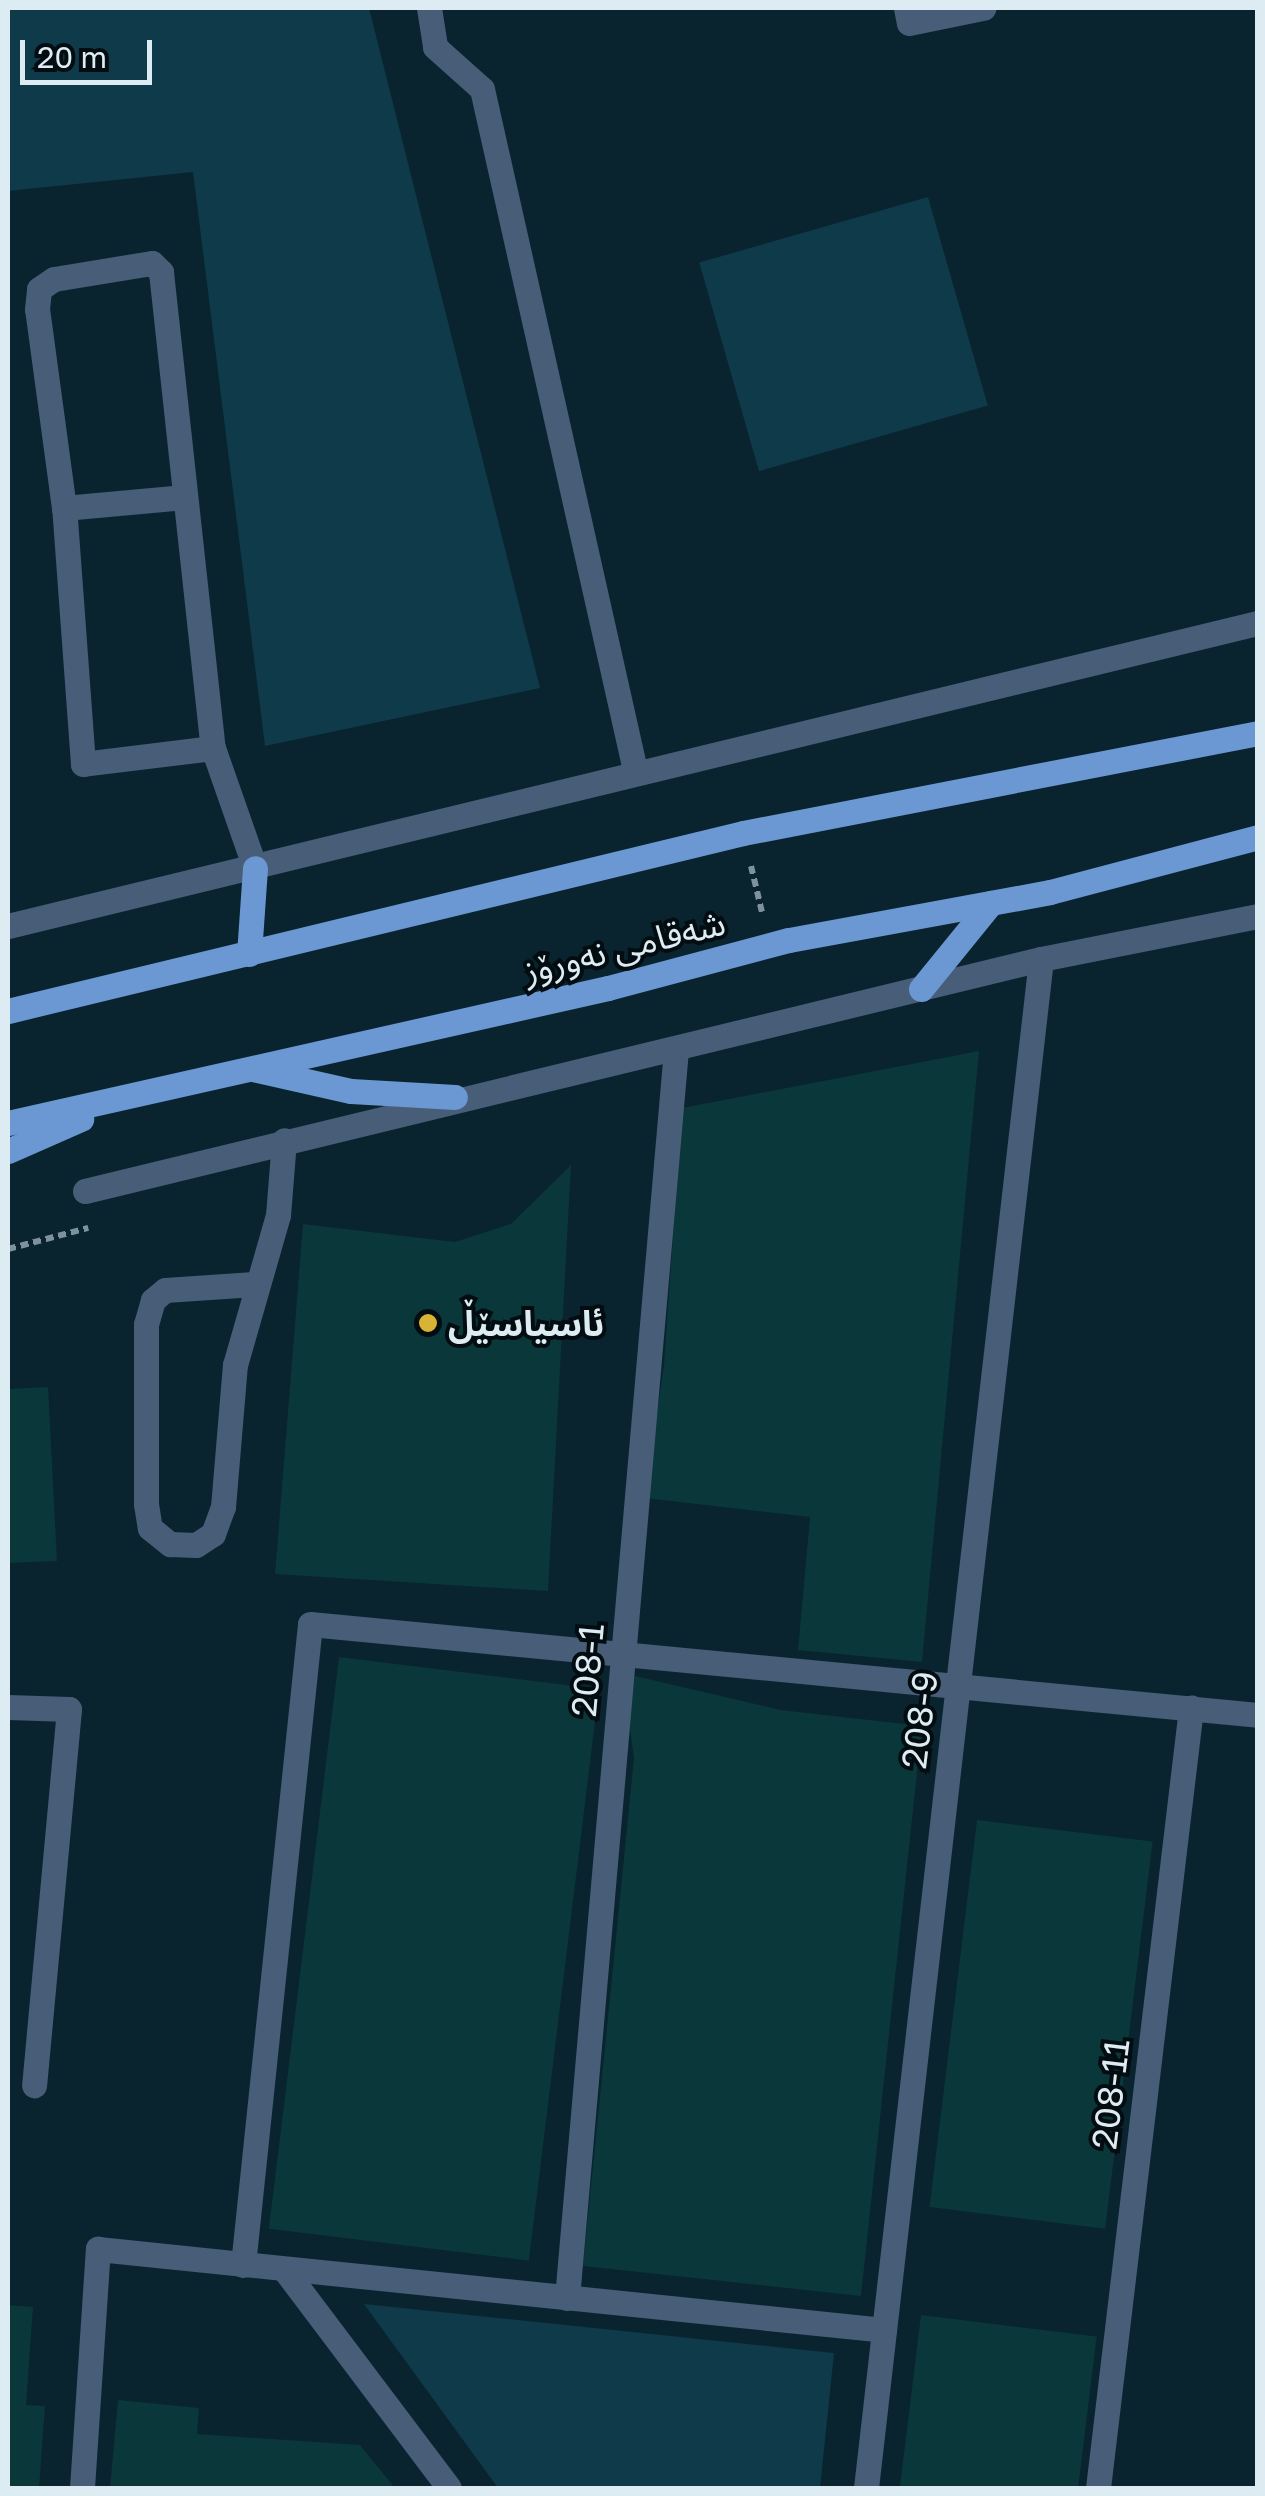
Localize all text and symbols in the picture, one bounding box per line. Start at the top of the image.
scale bar [25,20,158,82]
text: 20 m [37,39,107,75]
street label: شەقامی نەورۆز [519,901,729,991]
place label: ئاسیاسێڵ [448,1302,604,1344]
marker: ئاسیاسێڵ [417,1312,439,1334]
street label: 208-1 [562,1622,612,1718]
street label: 208-9 [892,1669,946,1771]
street label: 208-11 [1082,2037,1138,2151]

